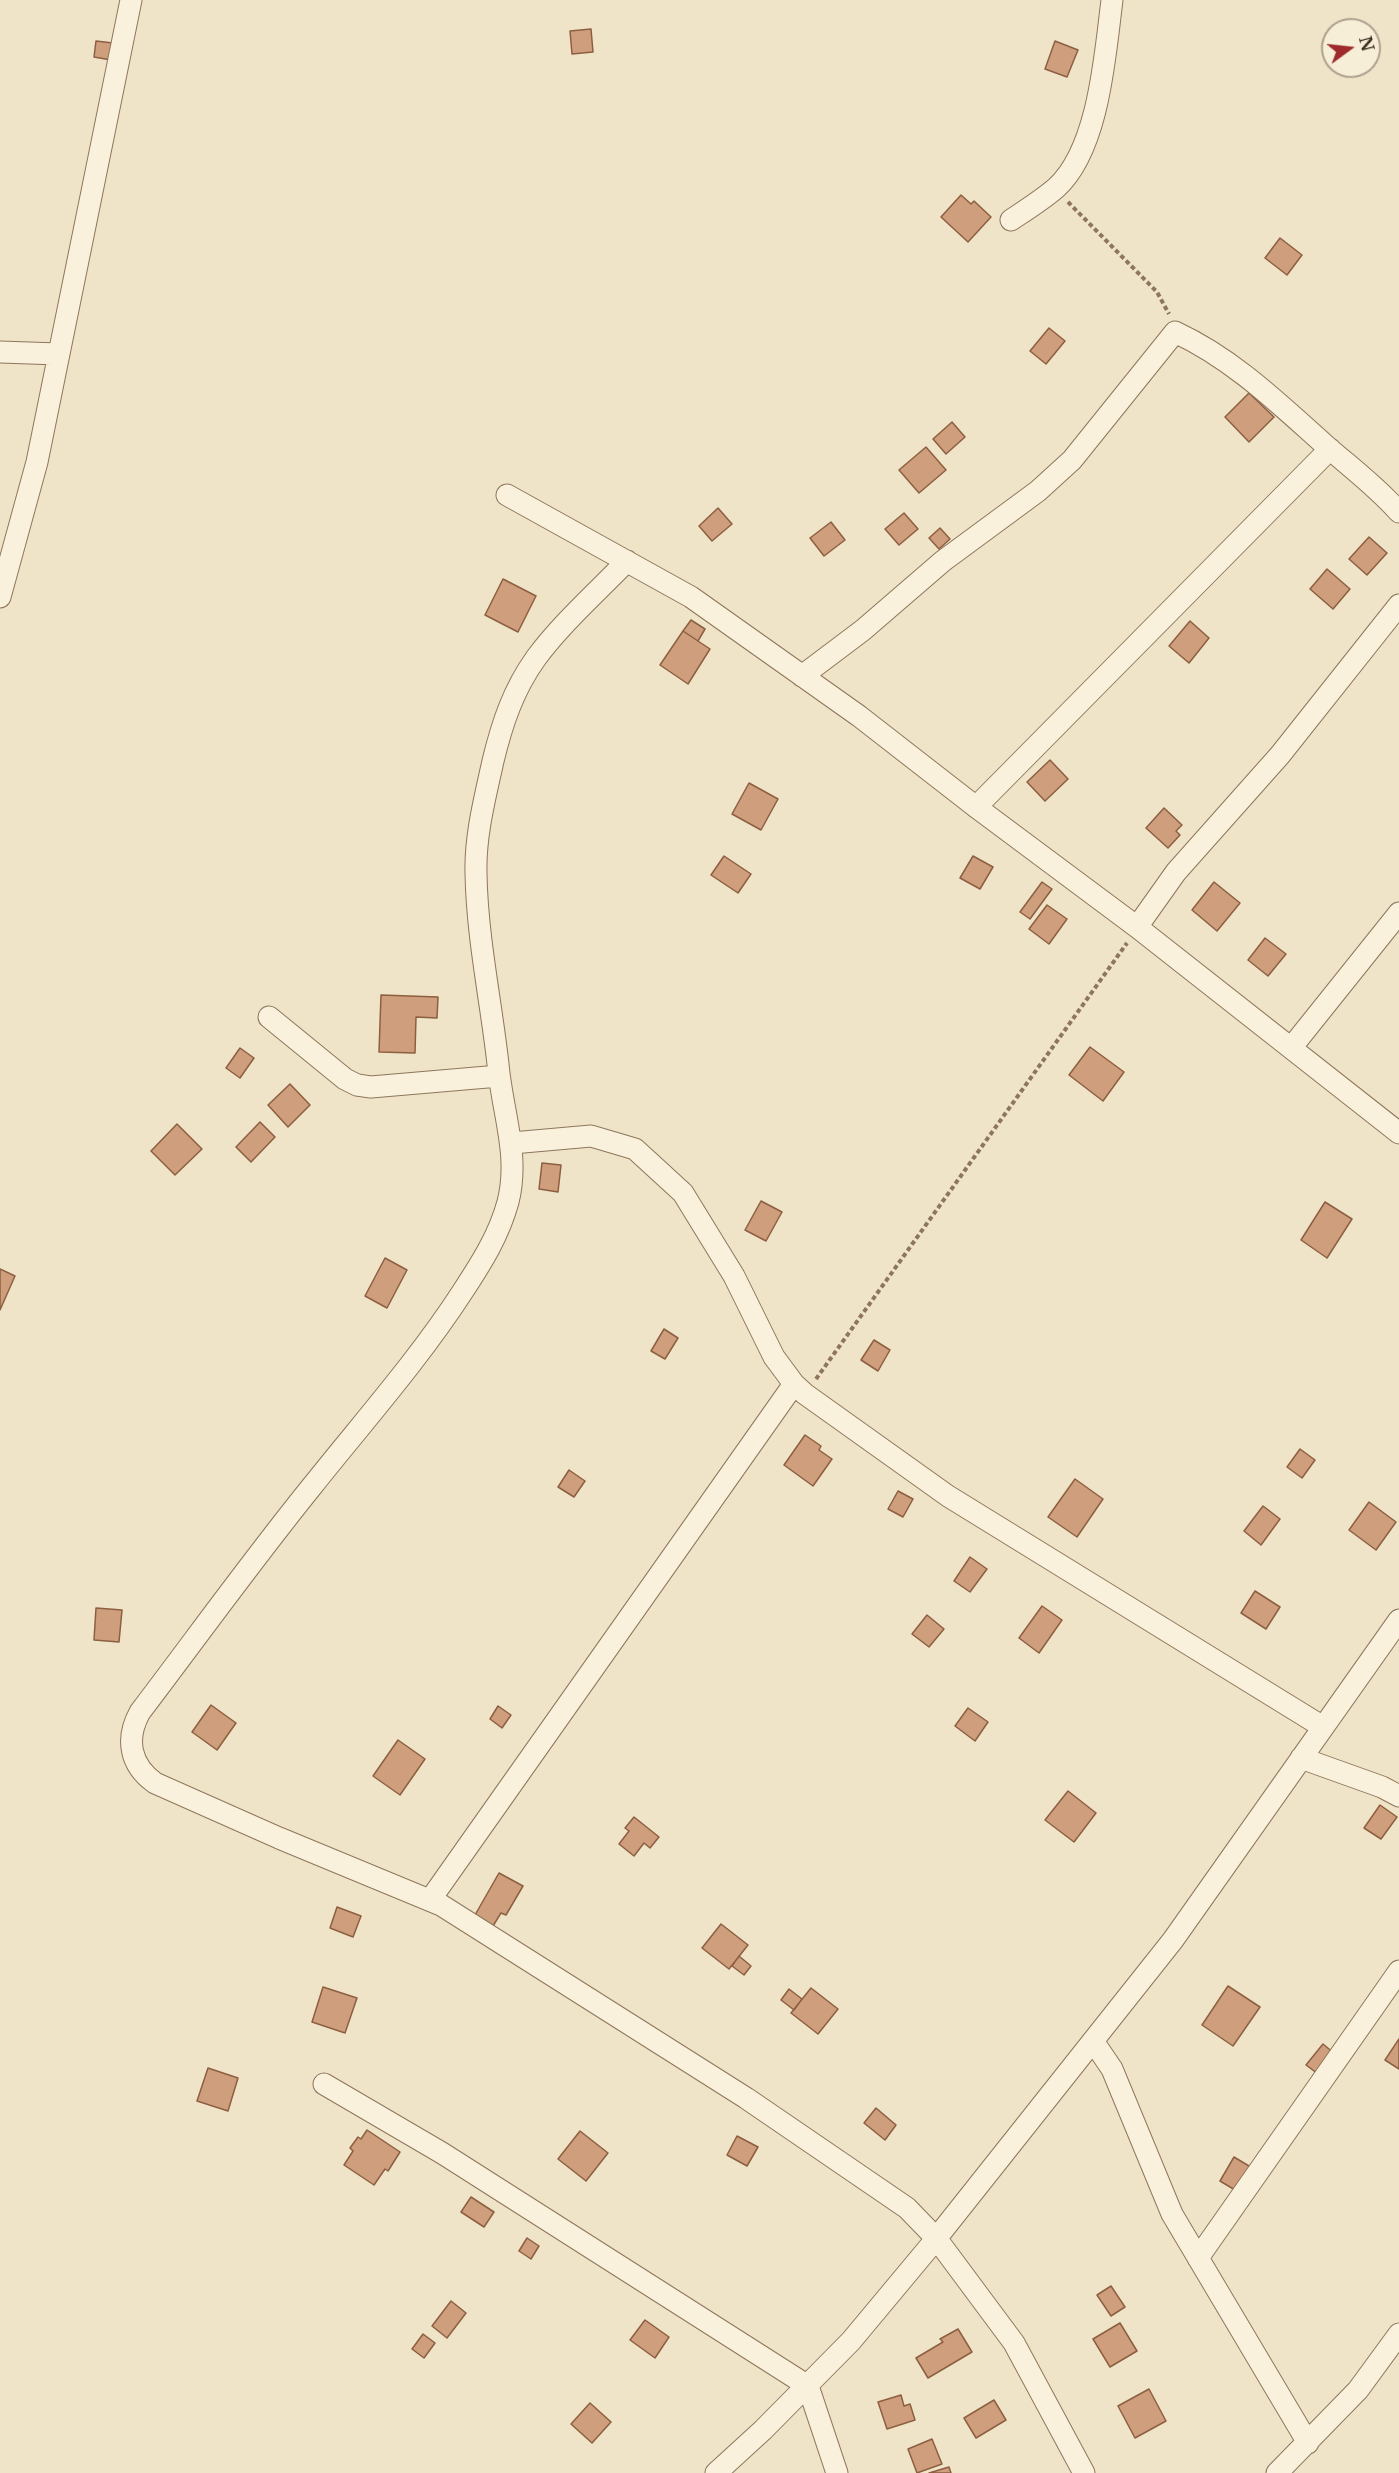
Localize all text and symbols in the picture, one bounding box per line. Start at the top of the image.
north arrow [1321,18,1381,78]
text: N [1355,34,1378,54]

